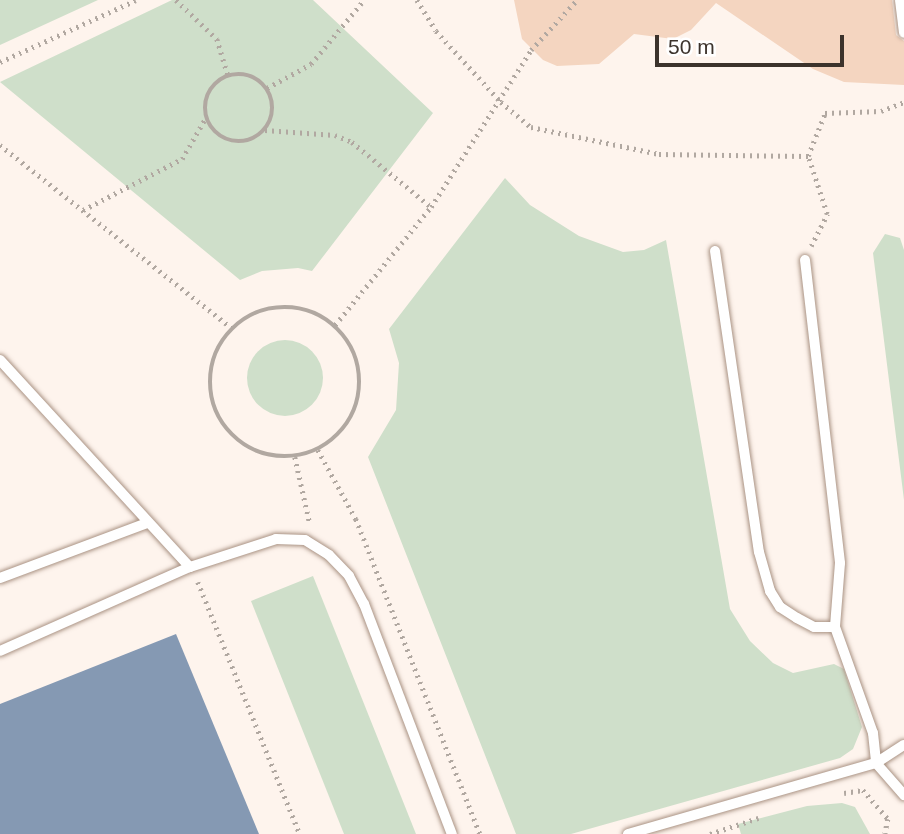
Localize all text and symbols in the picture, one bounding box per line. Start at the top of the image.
scale bar [659,21,848,65]
text: 50 m [668,35,715,58]

